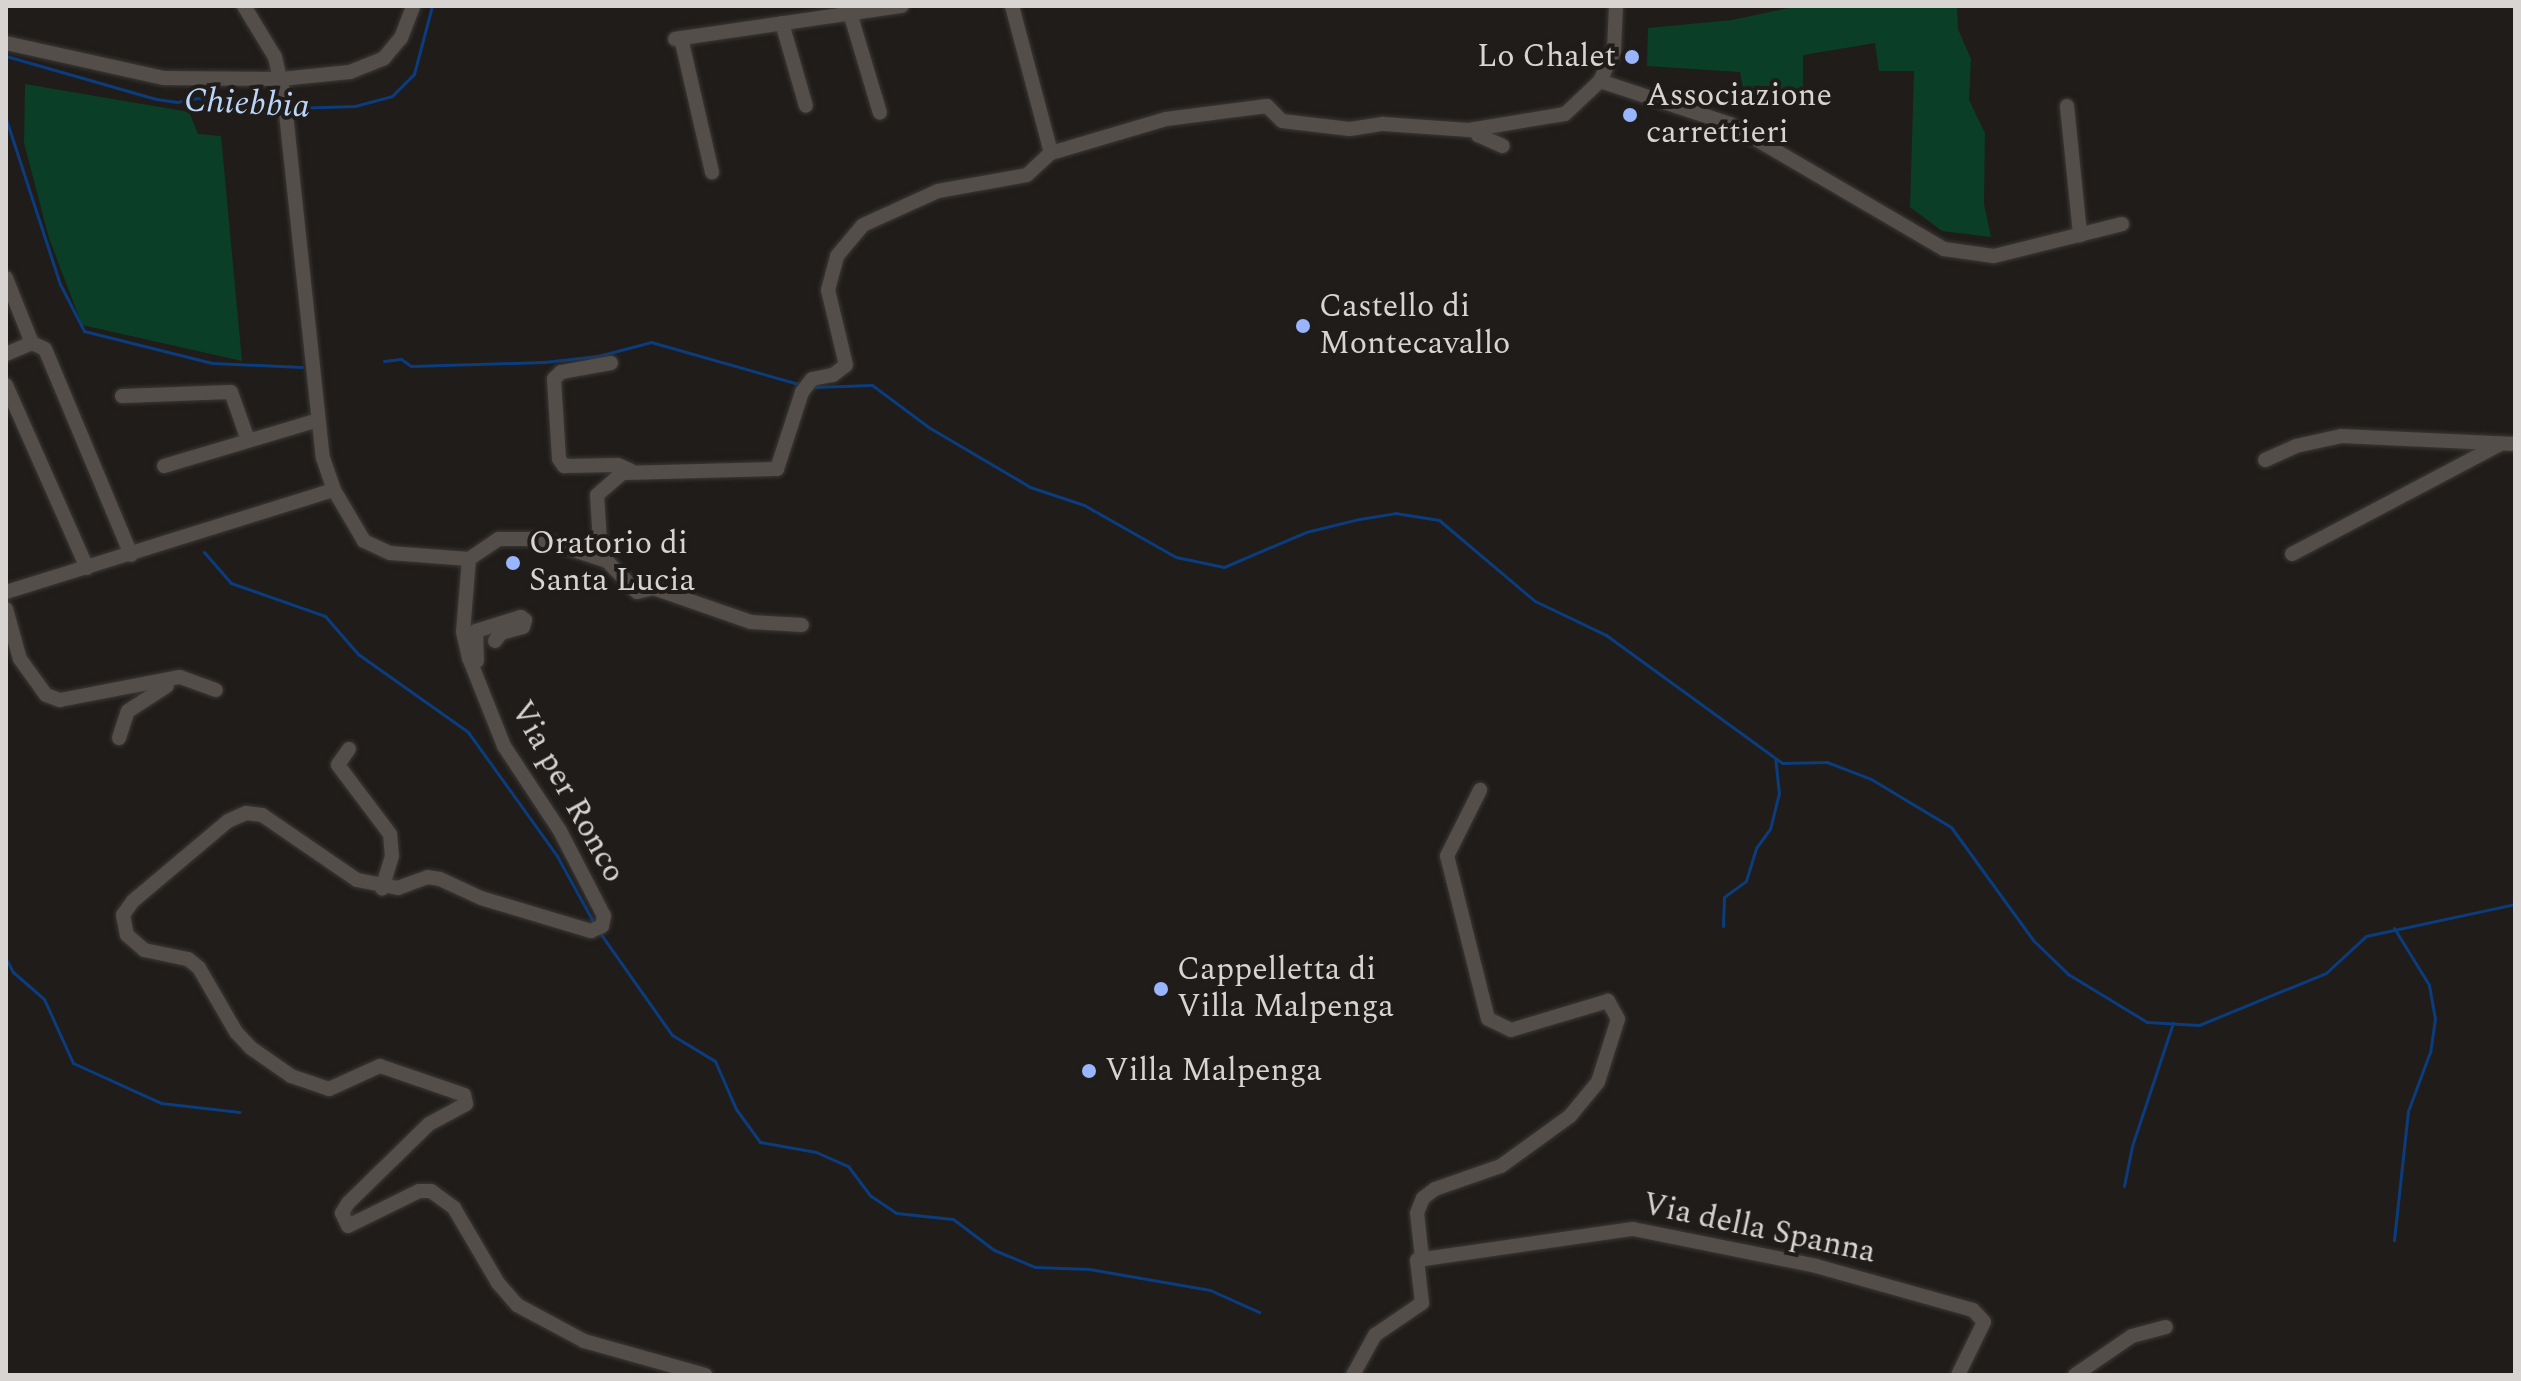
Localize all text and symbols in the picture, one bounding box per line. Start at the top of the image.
place label: Lo Chalet [1477,38,1616,76]
marker: Lo Chalet [1623,48,1641,66]
place label: Associazione carrettieri [1646,78,1832,153]
water label: Chiebbia [183,80,311,128]
marker: Associazione carrettieri [1621,106,1639,124]
place label: Castello di Montecavallo [1319,289,1510,364]
marker: Castello di Montecavallo [1294,317,1312,335]
place label: Oratorio di Santa Lucia [529,526,695,601]
marker: Oratorio di Santa Lucia [504,554,522,572]
street label: Via per Ronco [501,695,633,889]
place label: Cappelletta di Villa Malpenga [1177,952,1394,1027]
marker: Cappelletta di Villa Malpenga [1152,980,1170,998]
place label: Villa Malpenga [1105,1052,1322,1090]
marker: Villa Malpenga [1080,1062,1098,1080]
street label: Via della Spanna [1639,1186,1879,1272]

